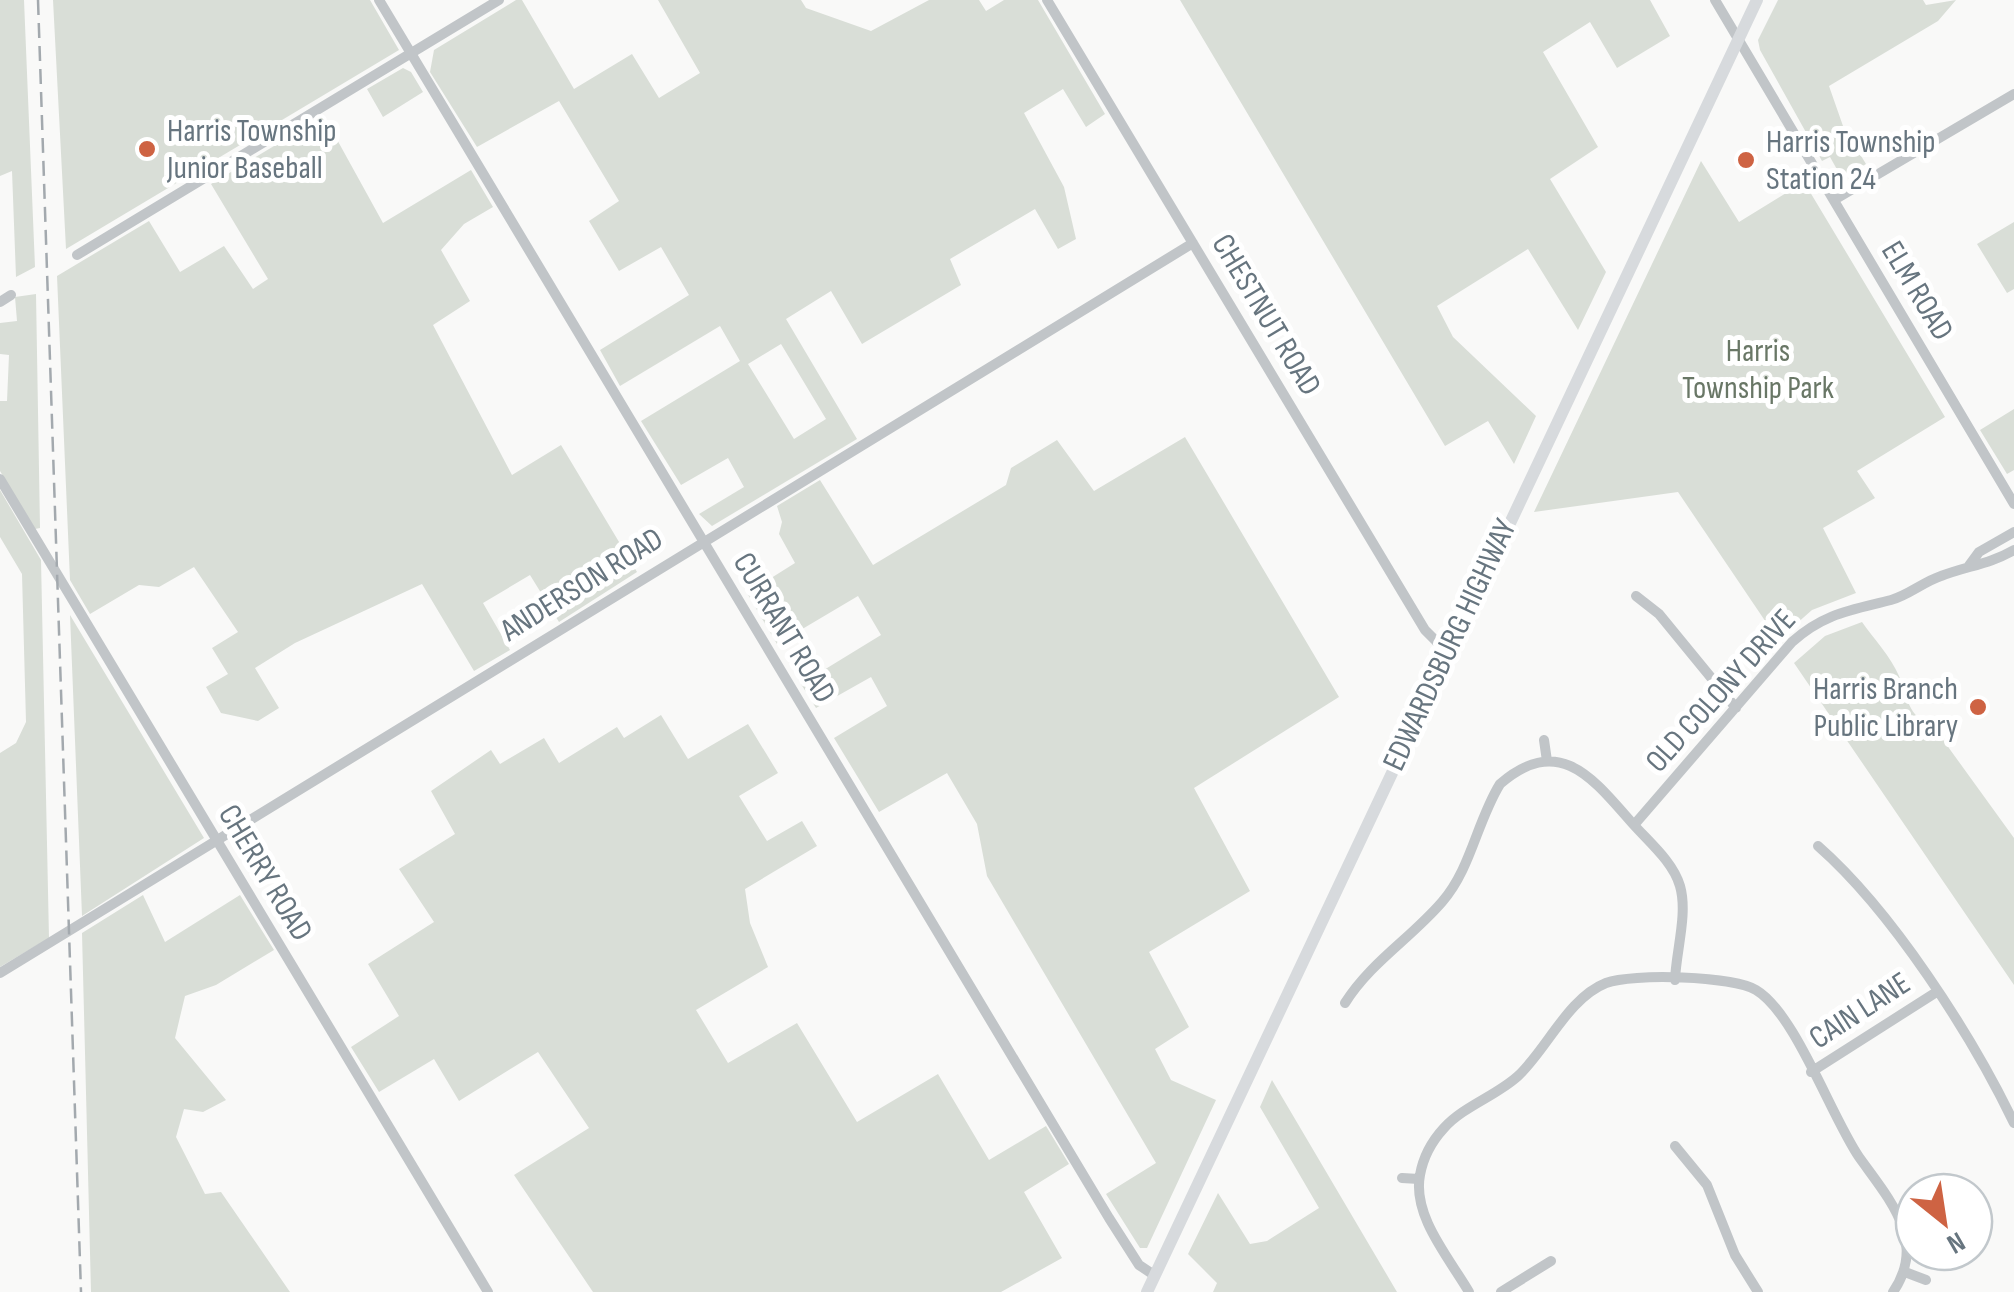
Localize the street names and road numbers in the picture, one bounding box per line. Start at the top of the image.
street label: CHESTNUT ROAD [1203,227,1329,403]
street label: ELM ROAD [1872,234,1962,348]
street label: EDWARDSBURG HIGHWAY [1375,512,1526,777]
street label: ANDERSON ROAD [493,520,670,651]
street label: CURRANT ROAD [724,546,844,710]
street label: OLD COLONY DRIVE [1638,601,1804,781]
street label: CHERRY ROAD [209,798,321,948]
street label: CAIN LANE [1802,964,1918,1058]

